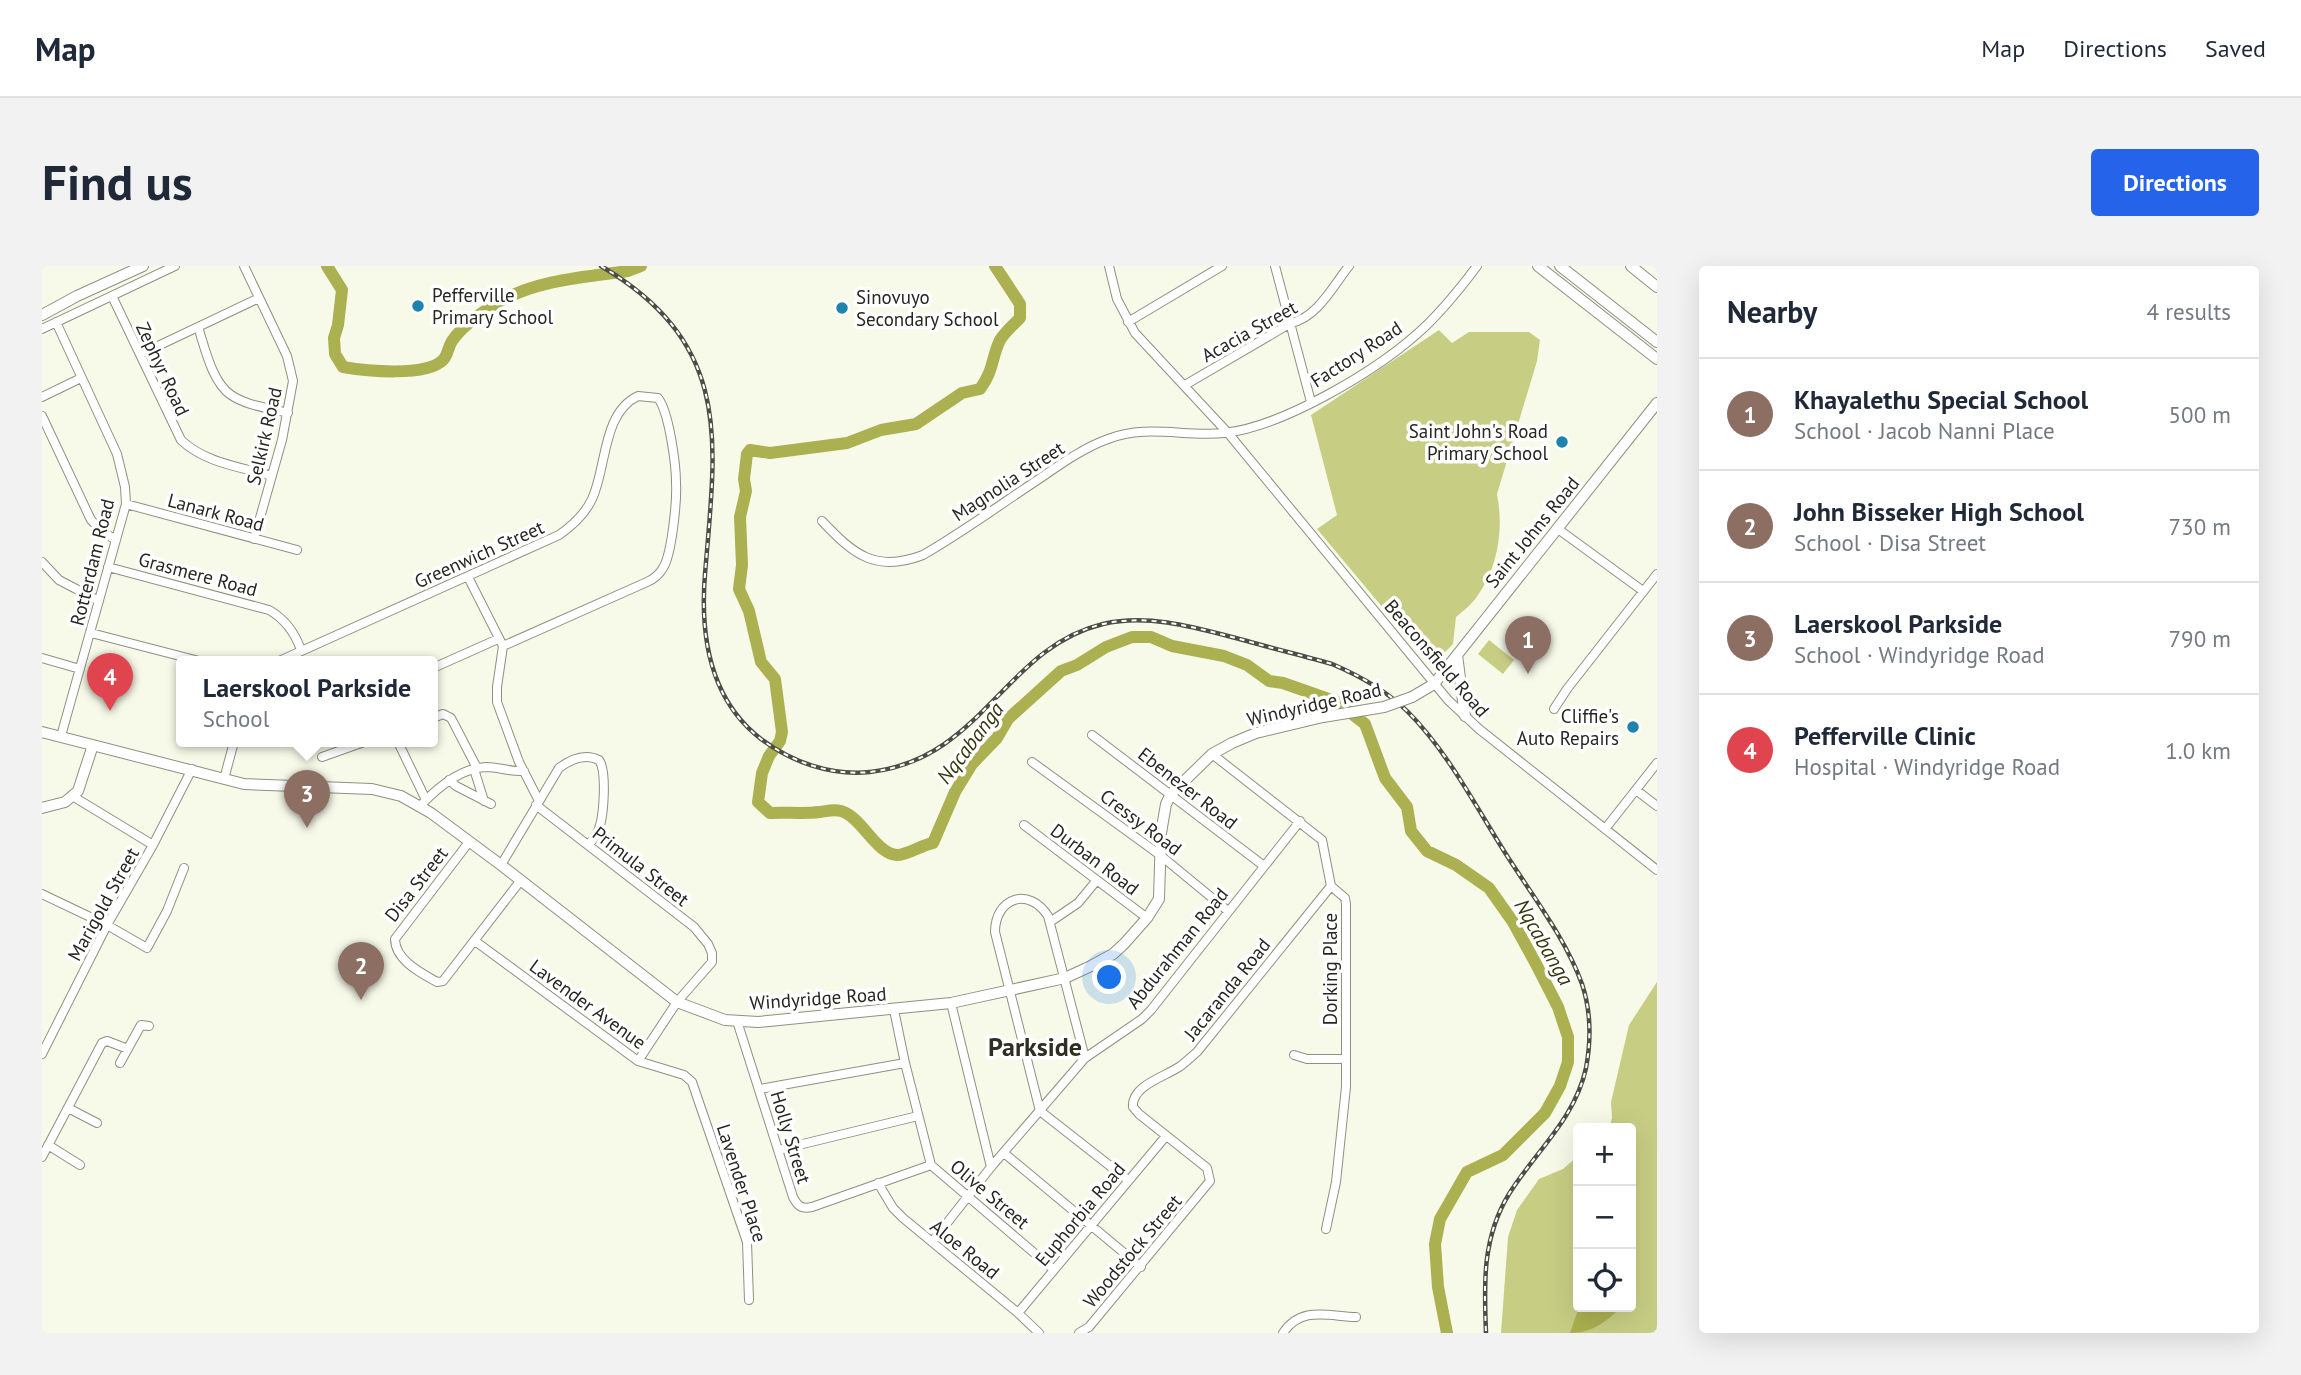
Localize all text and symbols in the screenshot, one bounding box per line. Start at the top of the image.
text: Map [35,27,96,70]
text: Map [1981,33,2025,64]
text: Directions [2063,33,2167,64]
text: Saved [2205,33,2266,64]
button: Directions [2091,149,2259,216]
text: Find us [42,150,193,214]
place label: Pefferville Primary School [432,283,553,329]
place label: Sinovuyo Secondary School [856,285,999,331]
text: Nearby [1727,292,1817,331]
street label: Acacia Street [1197,295,1301,367]
text: 4 results [2147,297,2231,326]
marker: Pefferville Primary School [410,298,426,314]
marker: Sinovuyo Secondary School [834,300,850,316]
street label: Factory Road [1306,316,1406,392]
street label: Zephyr Road [131,318,195,420]
text: Khayalethu Special School [1794,383,2088,416]
street label: Selkirk Road [241,385,287,487]
text: 1 [1743,400,1757,429]
text: 500 m [2169,400,2231,429]
text: School · Jacob Nanni Place [1794,416,2055,445]
place label: Saint John's Road Primary School [1409,419,1548,465]
marker: Saint John's Road Primary School [1554,434,1570,450]
street label: Magnolia Street [947,436,1069,526]
street label: Saint Johns Road [1480,471,1584,593]
street label: Lanark Road [165,488,267,536]
text: John Bisseker High School [1794,495,2084,528]
street label: Rotterdam Road [65,496,119,628]
text: 2 [1743,512,1757,541]
text: 730 m [2169,512,2231,541]
street label: Greenwich Street [411,515,548,593]
text: School · Disa Street [1794,528,1986,557]
street label: Grasmere Road [136,547,260,601]
street label: Beaconsfield Road [1379,594,1495,722]
text: Laerskool Parkside [1794,607,2002,640]
pin: 1 [1505,616,1551,674]
text: 3 [1743,624,1757,653]
text: 790 m [2169,624,2231,653]
text: School · Windyridge Road [1794,640,2045,669]
pin: 4 [87,653,133,711]
popup [176,656,438,747]
text: Laerskool Parkside [203,671,411,704]
street label: Windyridge Road [1244,677,1384,731]
water label: Nqcabanga [930,696,1010,789]
text: School [203,704,269,733]
place label: Cliffie's Auto Repairs [1517,704,1619,750]
marker: Cliffie's Auto Repairs [1625,719,1641,735]
text: Pefferville Clinic [1794,719,1976,752]
text: 4 [1743,736,1757,765]
text: 1.0 km [2165,736,2231,765]
street label: Ebenezer Road [1134,742,1242,834]
text: Hospital · Windyridge Road [1794,752,2060,781]
pin: 3 [284,770,330,828]
street label: Cressy Road [1095,783,1187,861]
street label: Durban Road [1046,818,1144,900]
street label: Primula Street [588,821,694,911]
street label: Disa Street [379,841,453,926]
street label: Marigold Street [62,843,144,965]
street label: Abdurahman Road [1121,883,1233,1013]
water label: Nqcabanga [1508,894,1580,991]
street label: Dorking Place [1318,913,1342,1025]
street label: Jacaranda Road [1178,933,1275,1046]
pin: 2 [338,942,384,1000]
street label: Lavender Avenue [525,954,651,1054]
your location [1092,960,1126,994]
street label: Windyridge Road [749,981,887,1015]
district label: Parkside [988,1030,1082,1063]
street label: Holly Street [766,1088,817,1187]
street label: Lavender Place [712,1121,772,1245]
map controls [1573,1123,1636,1312]
button: + [1573,1123,1636,1186]
street label: Olive Street [946,1154,1035,1234]
street label: Euphorbia Road [1030,1157,1130,1271]
button: − [1573,1186,1636,1249]
street label: Woodstock Street [1078,1189,1187,1313]
street label: Aloe Road [926,1214,1004,1284]
button: locate [1573,1249,1636,1312]

